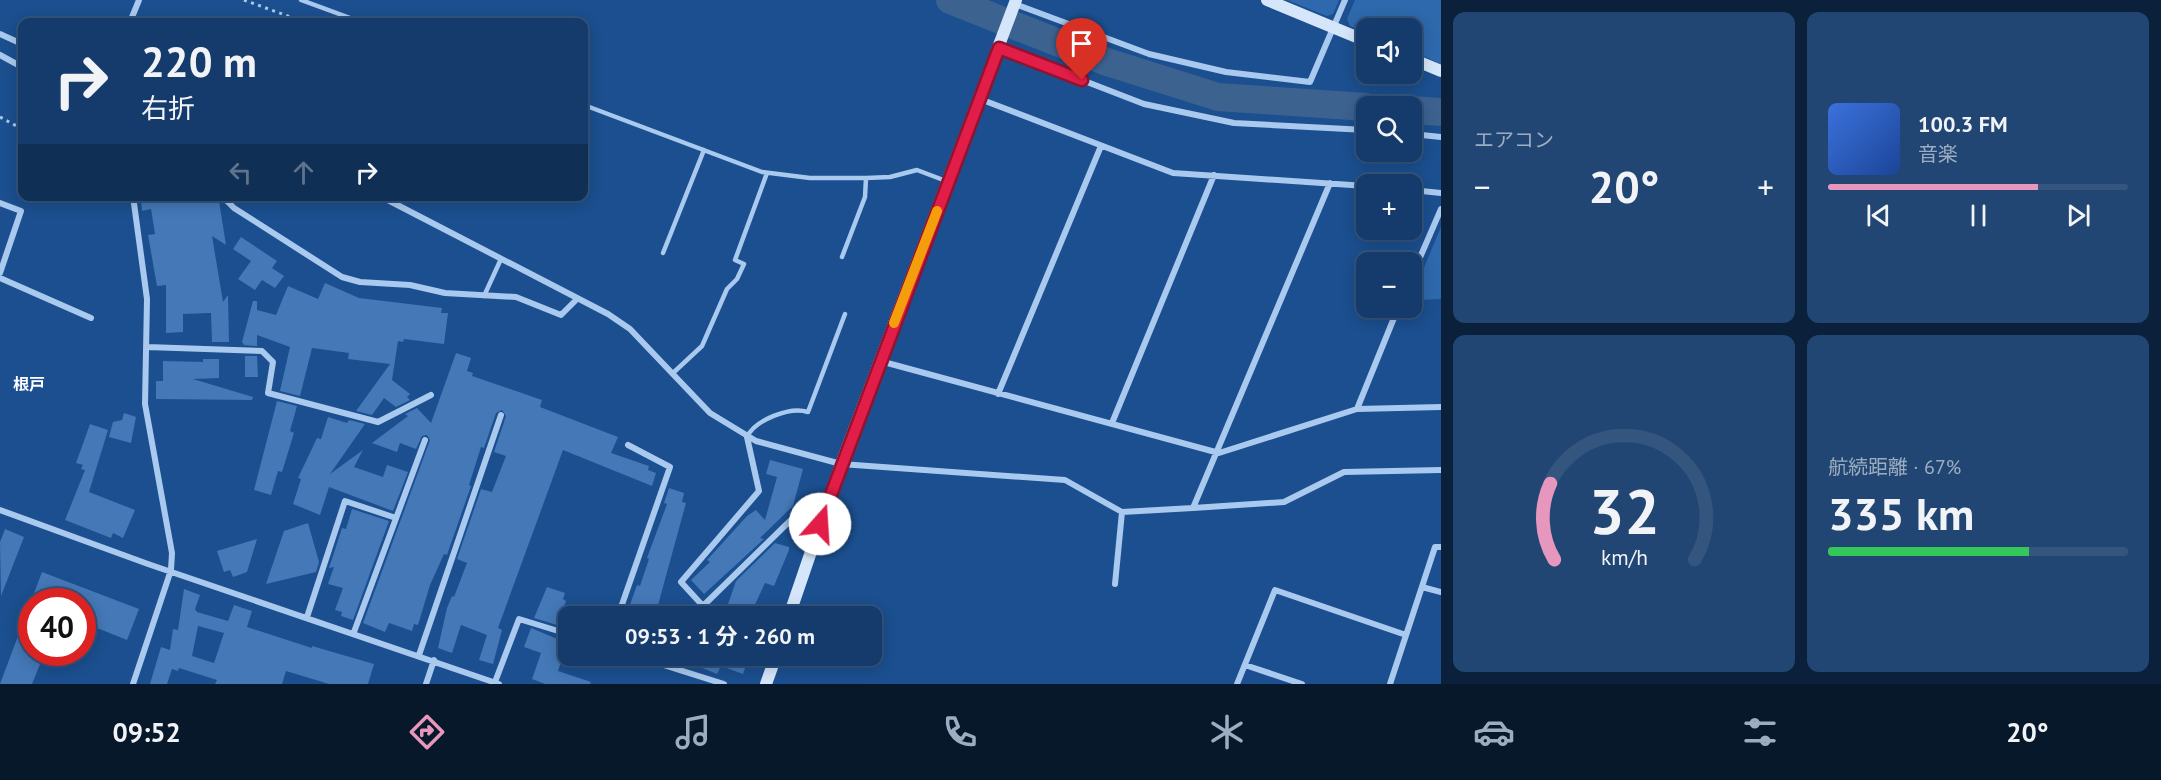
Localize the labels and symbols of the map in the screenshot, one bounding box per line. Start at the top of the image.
pin [1056,18,1107,80]
district label: 根戸 [13,374,45,394]
position arrow [788,492,852,556]
speed limit sign: 40 [18,588,96,666]

